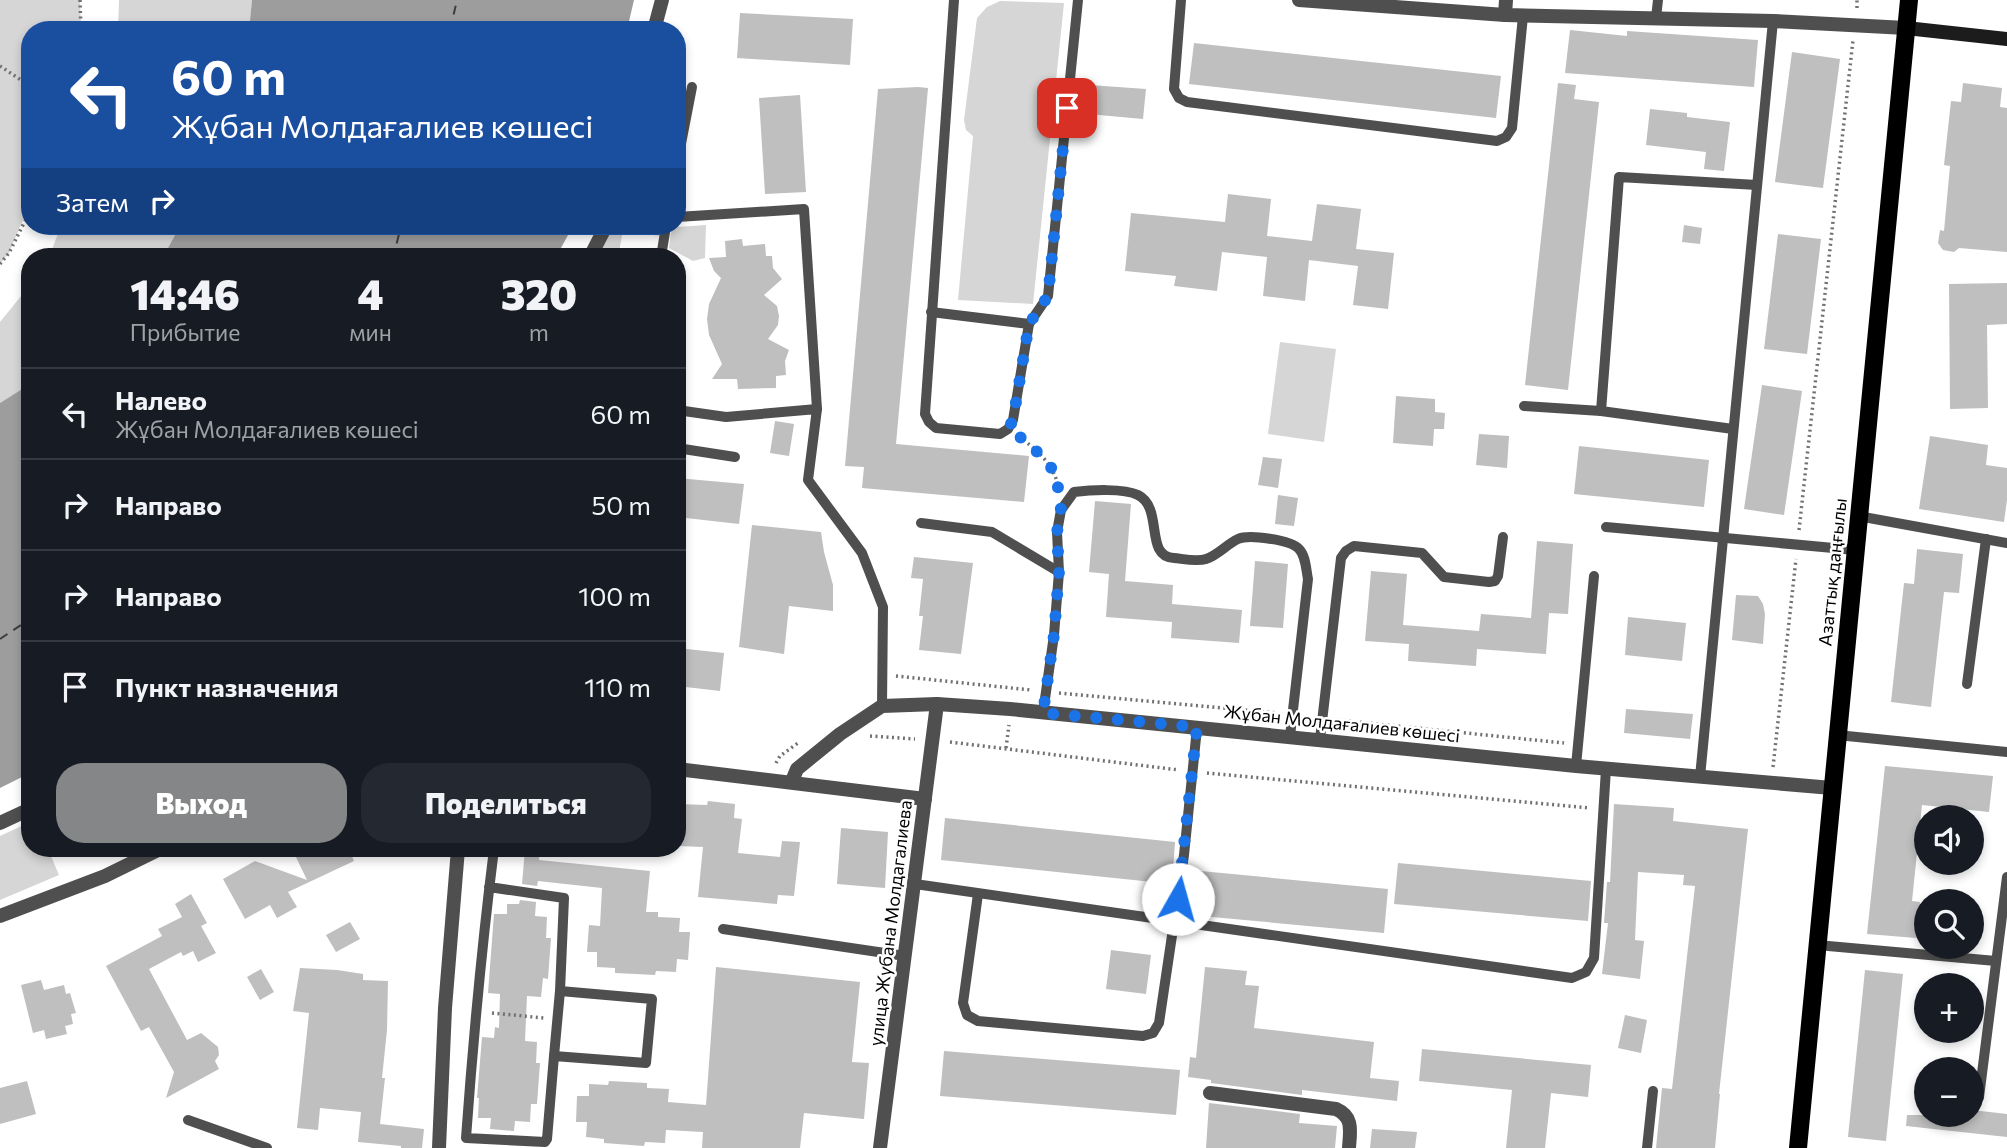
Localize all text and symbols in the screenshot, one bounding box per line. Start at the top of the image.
text: 60 m [171,45,286,105]
icon: left [56,49,147,140]
pin [1037,78,1097,138]
icon: arrive [1048,89,1086,127]
text: Жұбан Молдағалиев көшесі [171,105,594,145]
icon: right [143,182,181,220]
text: Затем [56,186,129,217]
text: 14:46 [130,267,240,319]
text: 4 [357,267,384,319]
text: 320 [501,267,577,319]
text: Прибытие [130,318,240,346]
text: мин [349,318,392,346]
text: m [529,318,549,346]
text: Налево [115,384,207,415]
icon: left [56,395,94,433]
text: 60 m [591,398,651,429]
text: Жұбан Молдағалиев көшесі [115,415,419,443]
icon: right [56,486,94,524]
text: Направо [115,489,222,520]
text: 50 m [591,489,651,520]
street label: Азаттық даңғылы [1813,497,1851,647]
icon: right [56,577,94,615]
text: Направо [115,580,222,611]
text: 100 m [578,580,651,611]
icon: arrive [56,668,94,706]
text: Пункт назначения [115,671,339,702]
text: 110 m [584,671,651,702]
street label: Жұбан Молдағалиев көшесі [1223,700,1461,746]
button: Выход [56,763,347,843]
button: Поделиться [361,763,651,843]
street label: улица Жубана Молдагалиева [864,799,916,1047]
map controls [1914,805,1984,1127]
button: sound [1914,805,1984,875]
position arrow [1141,862,1215,936]
button: search [1914,889,1984,959]
button: + [1914,973,1984,1043]
button: − [1914,1057,1984,1127]

